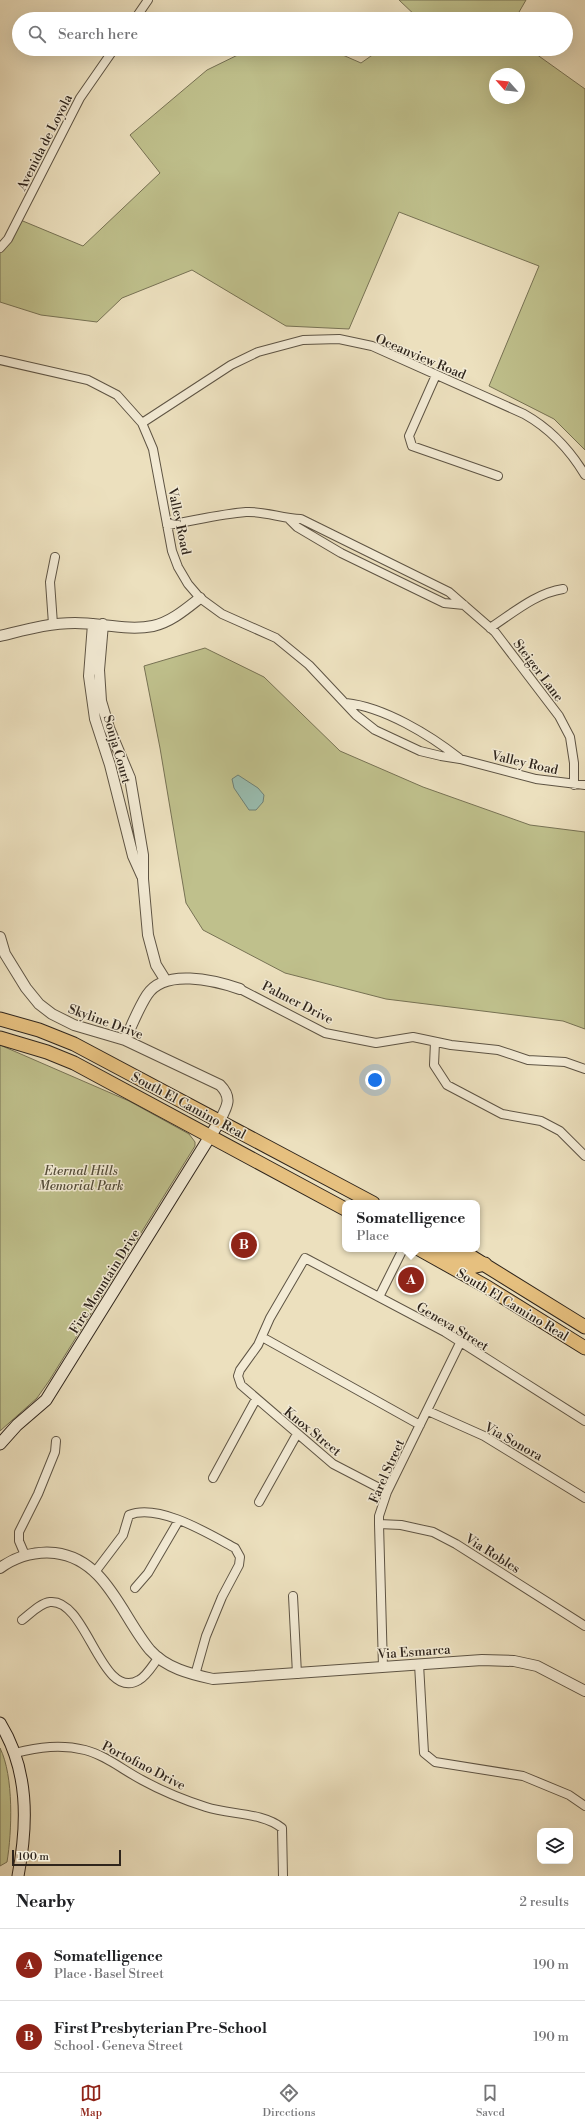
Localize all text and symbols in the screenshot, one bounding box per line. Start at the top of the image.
search box [12,12,573,56]
icon: search [26,23,48,45]
text: Search here [58,25,138,44]
north arrow [489,68,525,104]
street label: Avenida de Loyola [13,91,76,194]
street label: Oceanview Road [373,331,469,383]
street label: Valley Road [164,485,194,557]
street label: Steiger Lane [510,636,567,705]
street label: Sonja Court [100,713,135,786]
street label: Valley Road [489,747,560,779]
street label: Palmer Drive [259,978,336,1028]
street label: Skyline Drive [66,1001,146,1043]
street label: South El Camino Real [128,1069,249,1143]
your location [365,1070,385,1090]
park label: Eternal Hills Memorial Park [38,1163,124,1194]
popup [342,1200,480,1252]
text: Somatelligence [357,1209,465,1228]
street label: Fire Mountain Drive [66,1226,144,1337]
text: Place [357,1228,389,1244]
pin: B [231,1230,257,1260]
pin: A [398,1265,424,1295]
street label: South El Camino Real [454,1265,571,1345]
street label: Geneva Street [413,1299,492,1355]
street label: Knox Street [281,1404,344,1460]
street label: Via Sonora [481,1419,546,1465]
street label: Farel Street [366,1437,408,1506]
street label: Via Robles [461,1530,523,1577]
street label: Via Esmarca [376,1641,452,1663]
street label: Portofino Drive [99,1738,188,1794]
map controls [537,1828,573,1864]
button: layers [537,1828,573,1864]
scale bar [12,1848,121,1867]
text: 100 m [18,1850,49,1864]
text: Nearby [16,1891,75,1913]
text: 2 results [520,1894,569,1910]
text: Somatelligence [54,1947,163,1966]
text: A [24,1957,34,1973]
text: 190 m [533,1957,569,1973]
text: Place · Basel Street [54,1966,164,1982]
text: First Presbyterian Pre-School [54,2019,267,2038]
text: B [24,2029,34,2045]
text: 190 m [533,2029,569,2045]
text: School · Geneva Street [54,2038,183,2054]
tab: Map [80,2082,102,2120]
tab: Directions [263,2082,316,2120]
tab: Saved [476,2082,505,2120]

